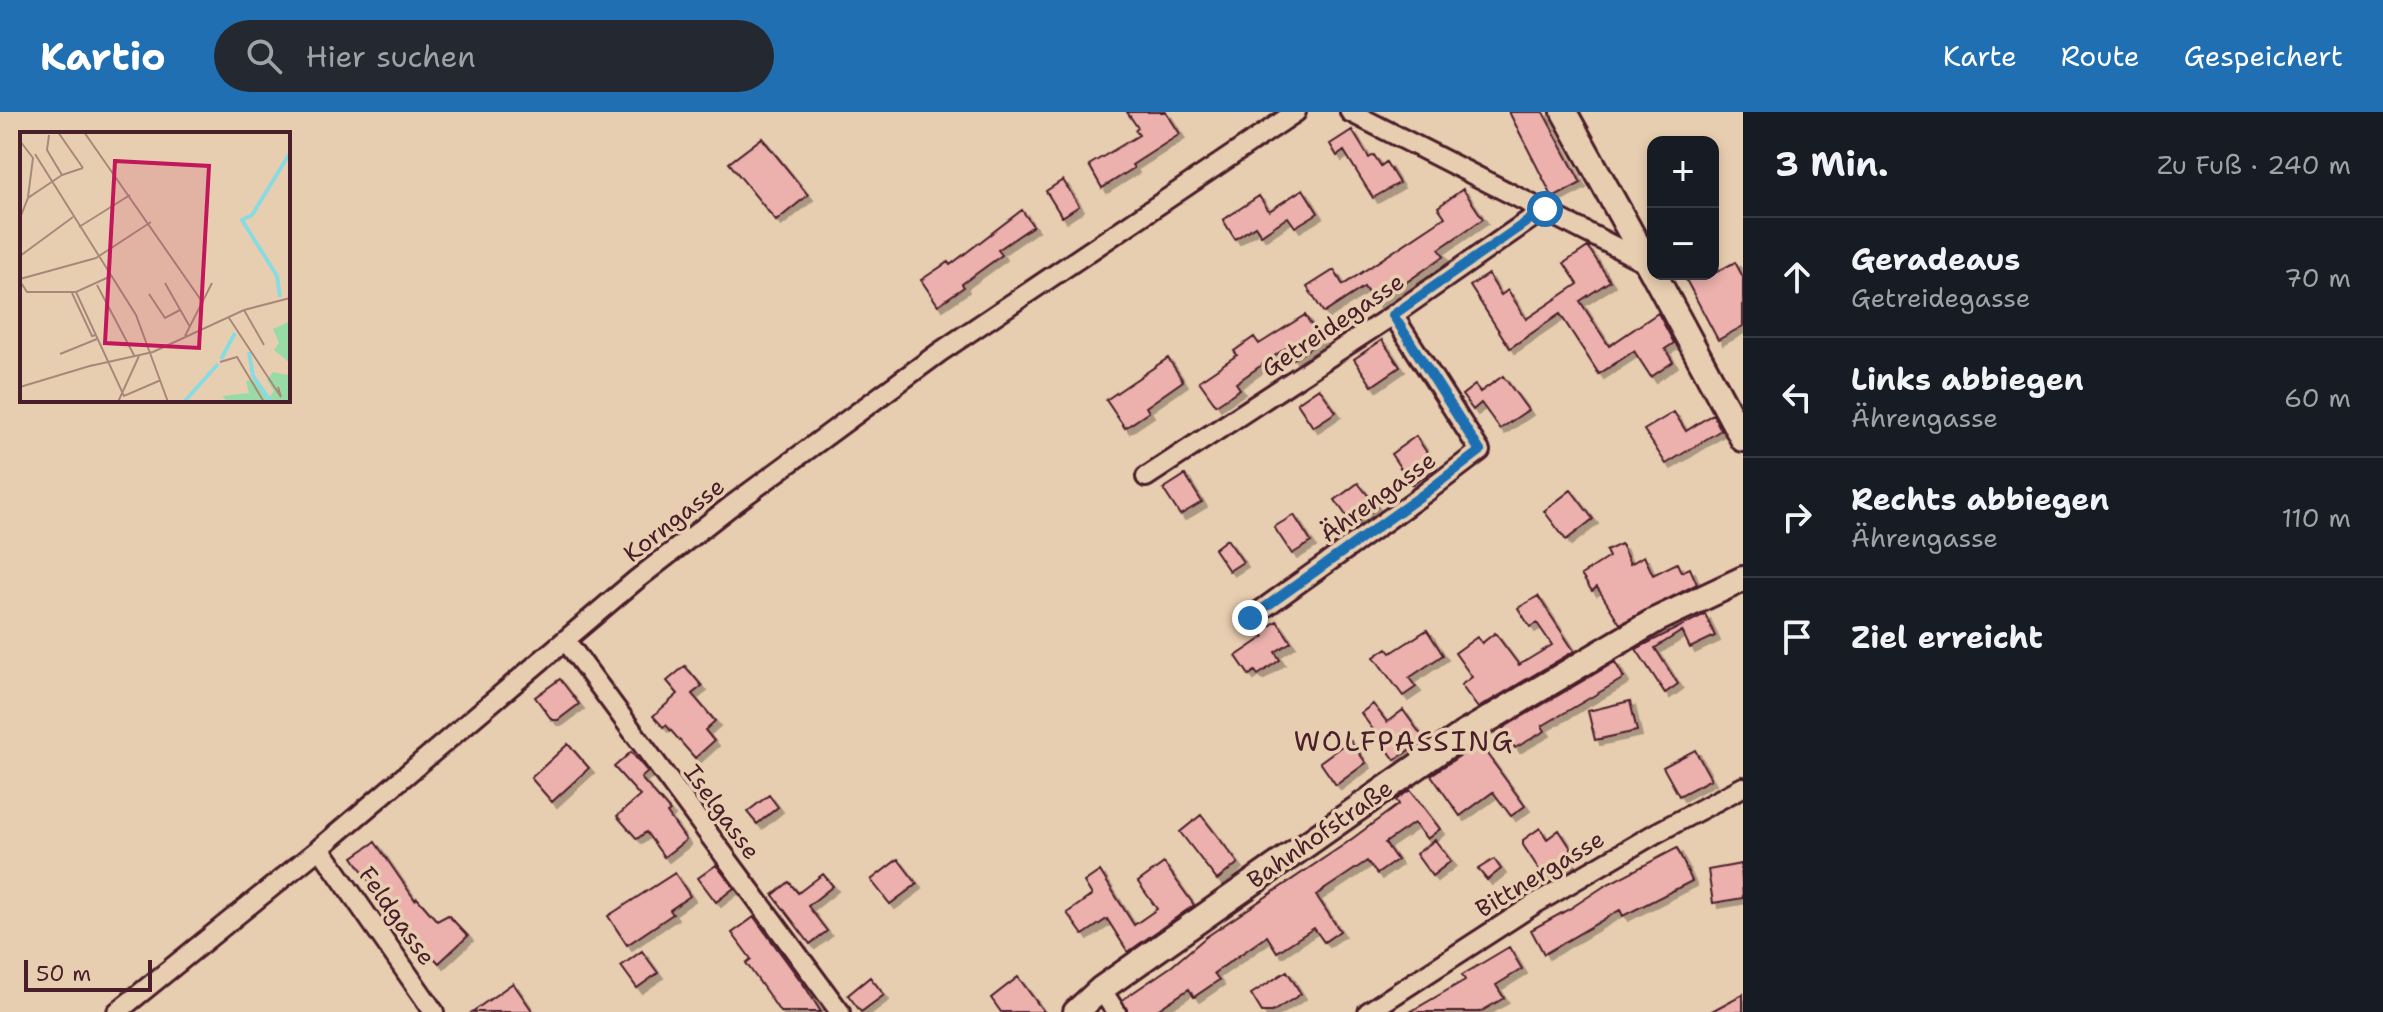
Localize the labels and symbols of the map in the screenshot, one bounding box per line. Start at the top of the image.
inset map [20,132,290,402]
route start [1527,191,1563,227]
street label: Getreidegasse [1255,265,1411,385]
street label: Ährengasse [1314,444,1442,550]
street label: Korngasse [617,471,731,569]
route end [1232,600,1268,636]
district label: WOLFPASSING [1293,722,1515,760]
street label: Iselgasse [677,758,767,866]
street label: Bahnhofstraße [1241,772,1399,896]
street label: Bittnergasse [1470,823,1610,925]
street label: Feldgasse [351,860,443,972]
scale bar [24,956,152,992]

